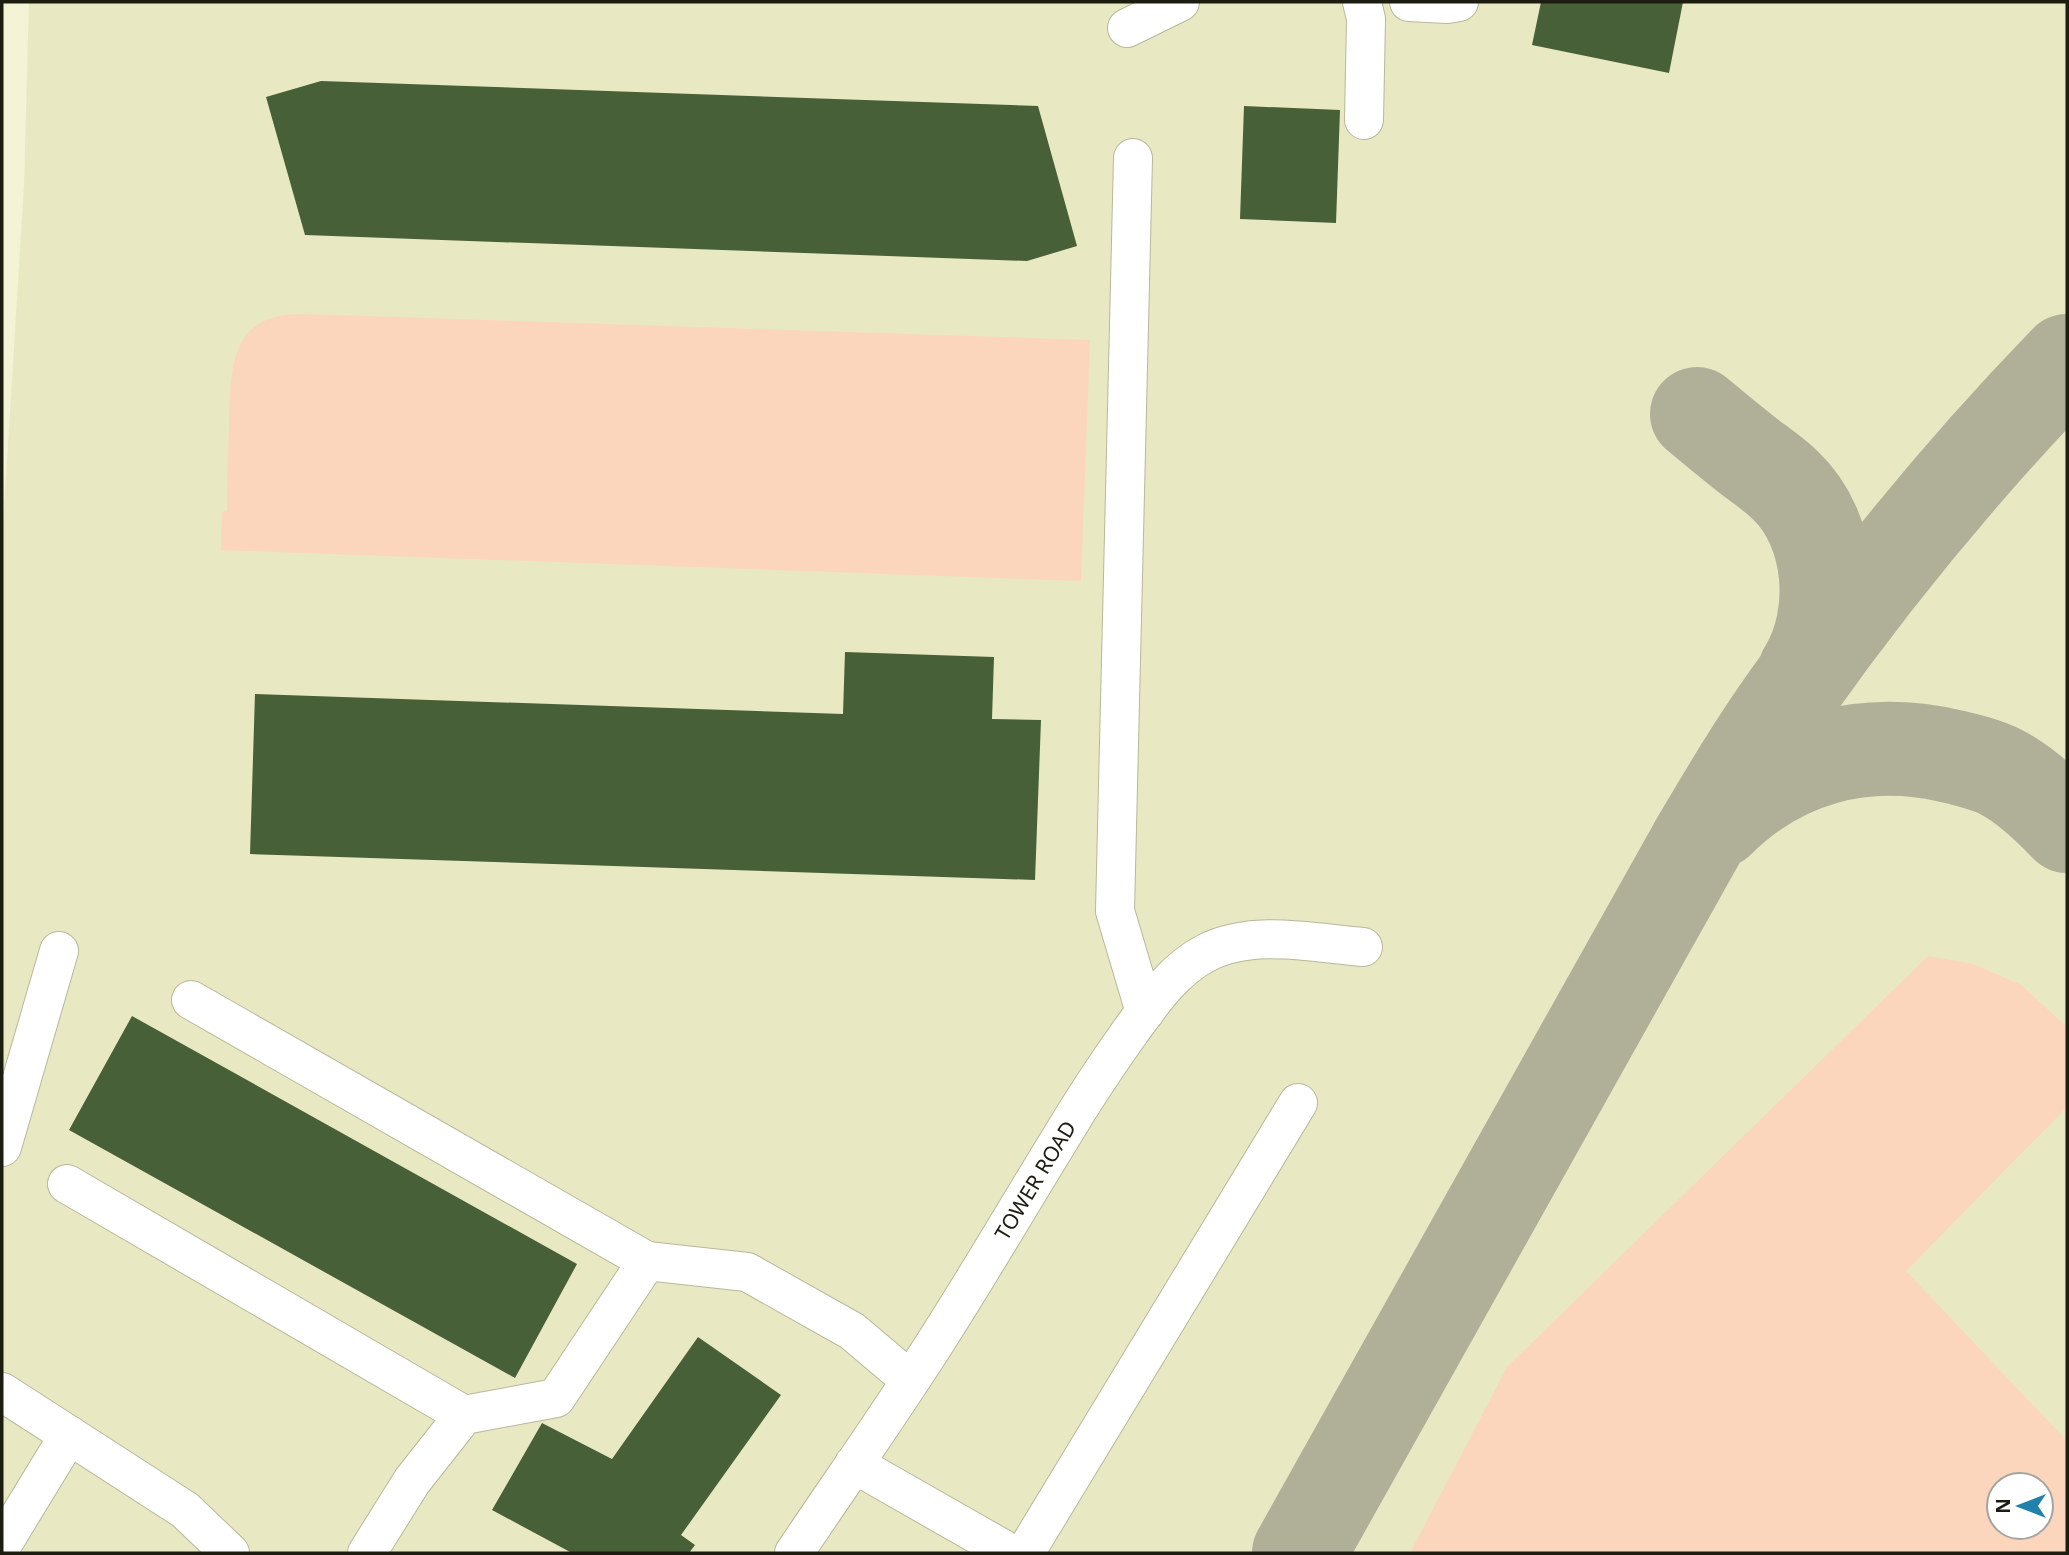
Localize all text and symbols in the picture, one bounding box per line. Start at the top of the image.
street label: TOWER ROAD [988,1115,1082,1245]
north arrow [1985,1471,2055,1541]
text: N [1990,1498,2016,1514]

